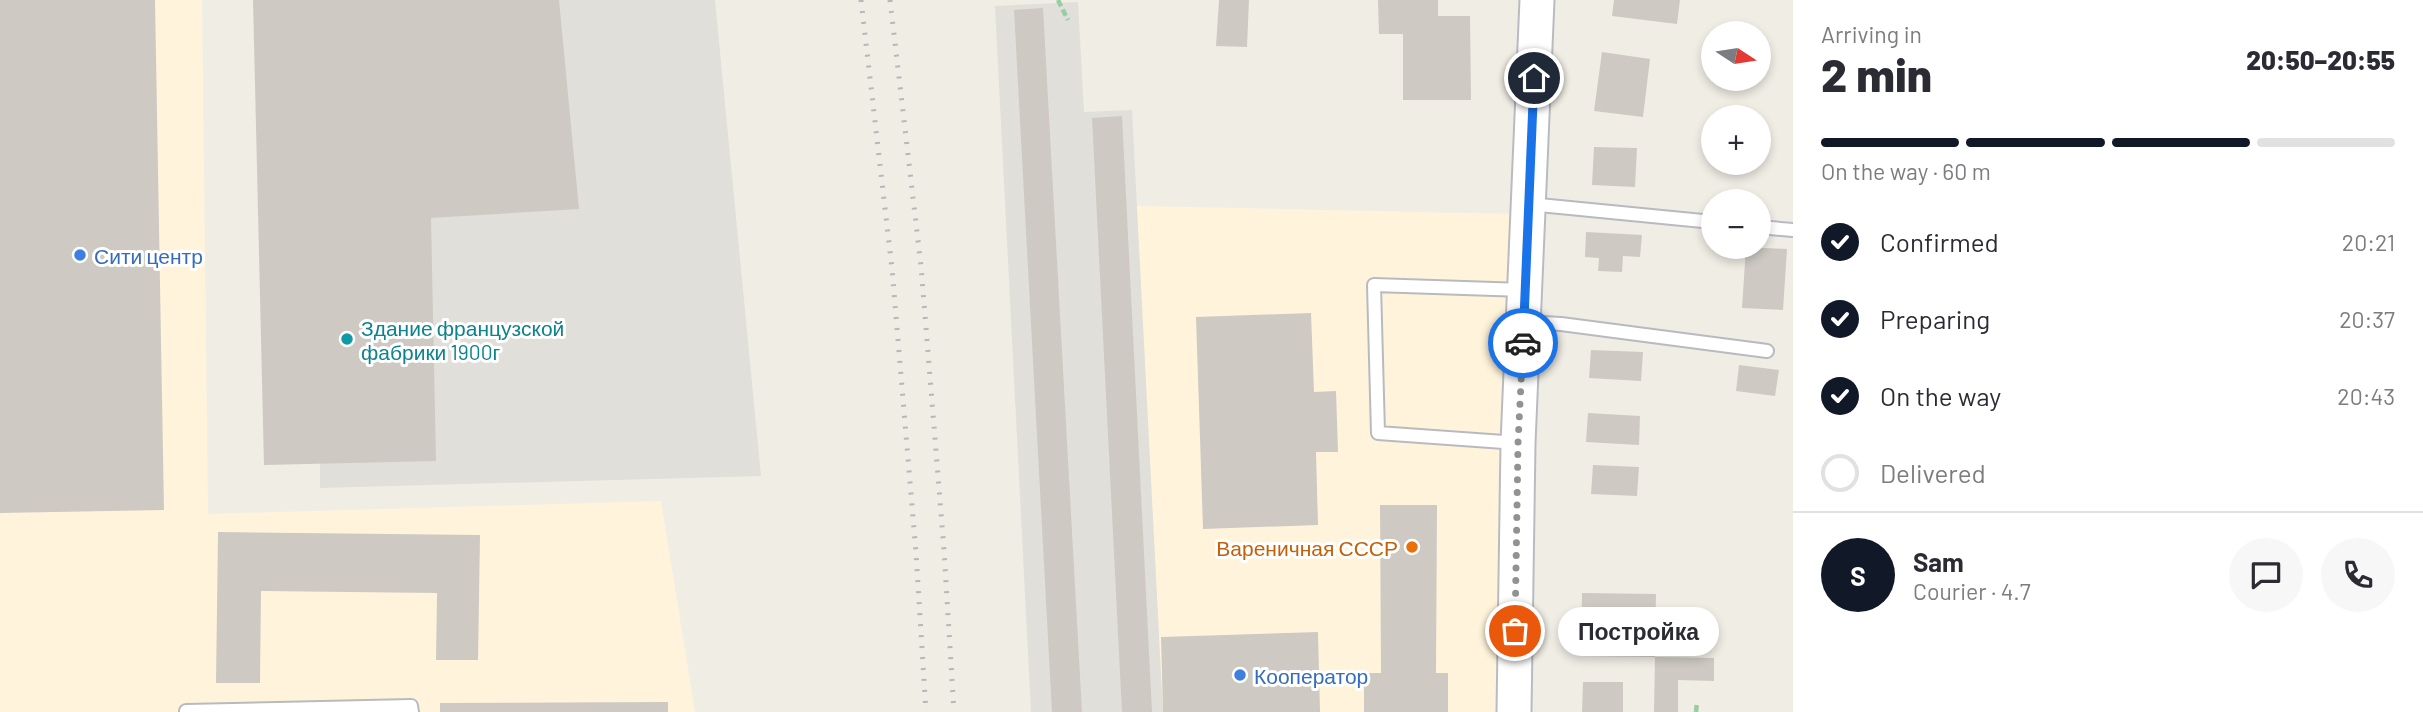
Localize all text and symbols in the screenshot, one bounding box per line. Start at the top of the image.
text: Arriving in [1821,20,1922,48]
north arrow [1701,21,1771,91]
map controls [1701,21,1771,259]
text: 20:50–20:55 [2246,44,2395,75]
text: 2 min [1821,46,1932,101]
pin [1504,48,1564,108]
icon: home [1515,59,1553,97]
button: + [1701,105,1771,175]
text: On the way · 60 m [1821,157,1991,185]
button: − [1701,189,1771,259]
icon: check [1821,223,1859,261]
text: Confirmed [1880,226,1999,257]
text: 20:21 [2342,228,2395,256]
place label: Сити центр [94,243,203,268]
marker: Сити центр [72,247,88,263]
icon: check [1821,300,1859,338]
text: Preparing [1880,303,1990,334]
text: 20:37 [2339,305,2395,333]
courier [1488,308,1558,378]
place label: Здание французской фабрики 1900г [361,315,564,364]
icon: car [1504,324,1542,362]
marker: Здание французской фабрики 1900г [339,331,355,347]
icon: check [1821,377,1859,415]
text: On the way [1880,380,2001,411]
text: 20:43 [2337,382,2395,410]
text: Delivered [1880,457,1986,488]
place label: Вареничная СССР [1216,535,1398,560]
button: chat [2229,538,2303,612]
button: phone [2321,538,2395,612]
marker: Вареничная СССР [1404,539,1420,555]
text: Sam [1913,546,1964,577]
text: S [1850,560,1866,591]
text: Courier · 4.7 [1913,577,2031,605]
pin [1485,601,1545,661]
callout: Постройка [1557,606,1718,656]
icon: bag [1496,612,1534,650]
text: Постройка [1578,617,1699,645]
place label: Кооператор [1254,663,1368,688]
marker: Кооператор [1232,667,1248,683]

